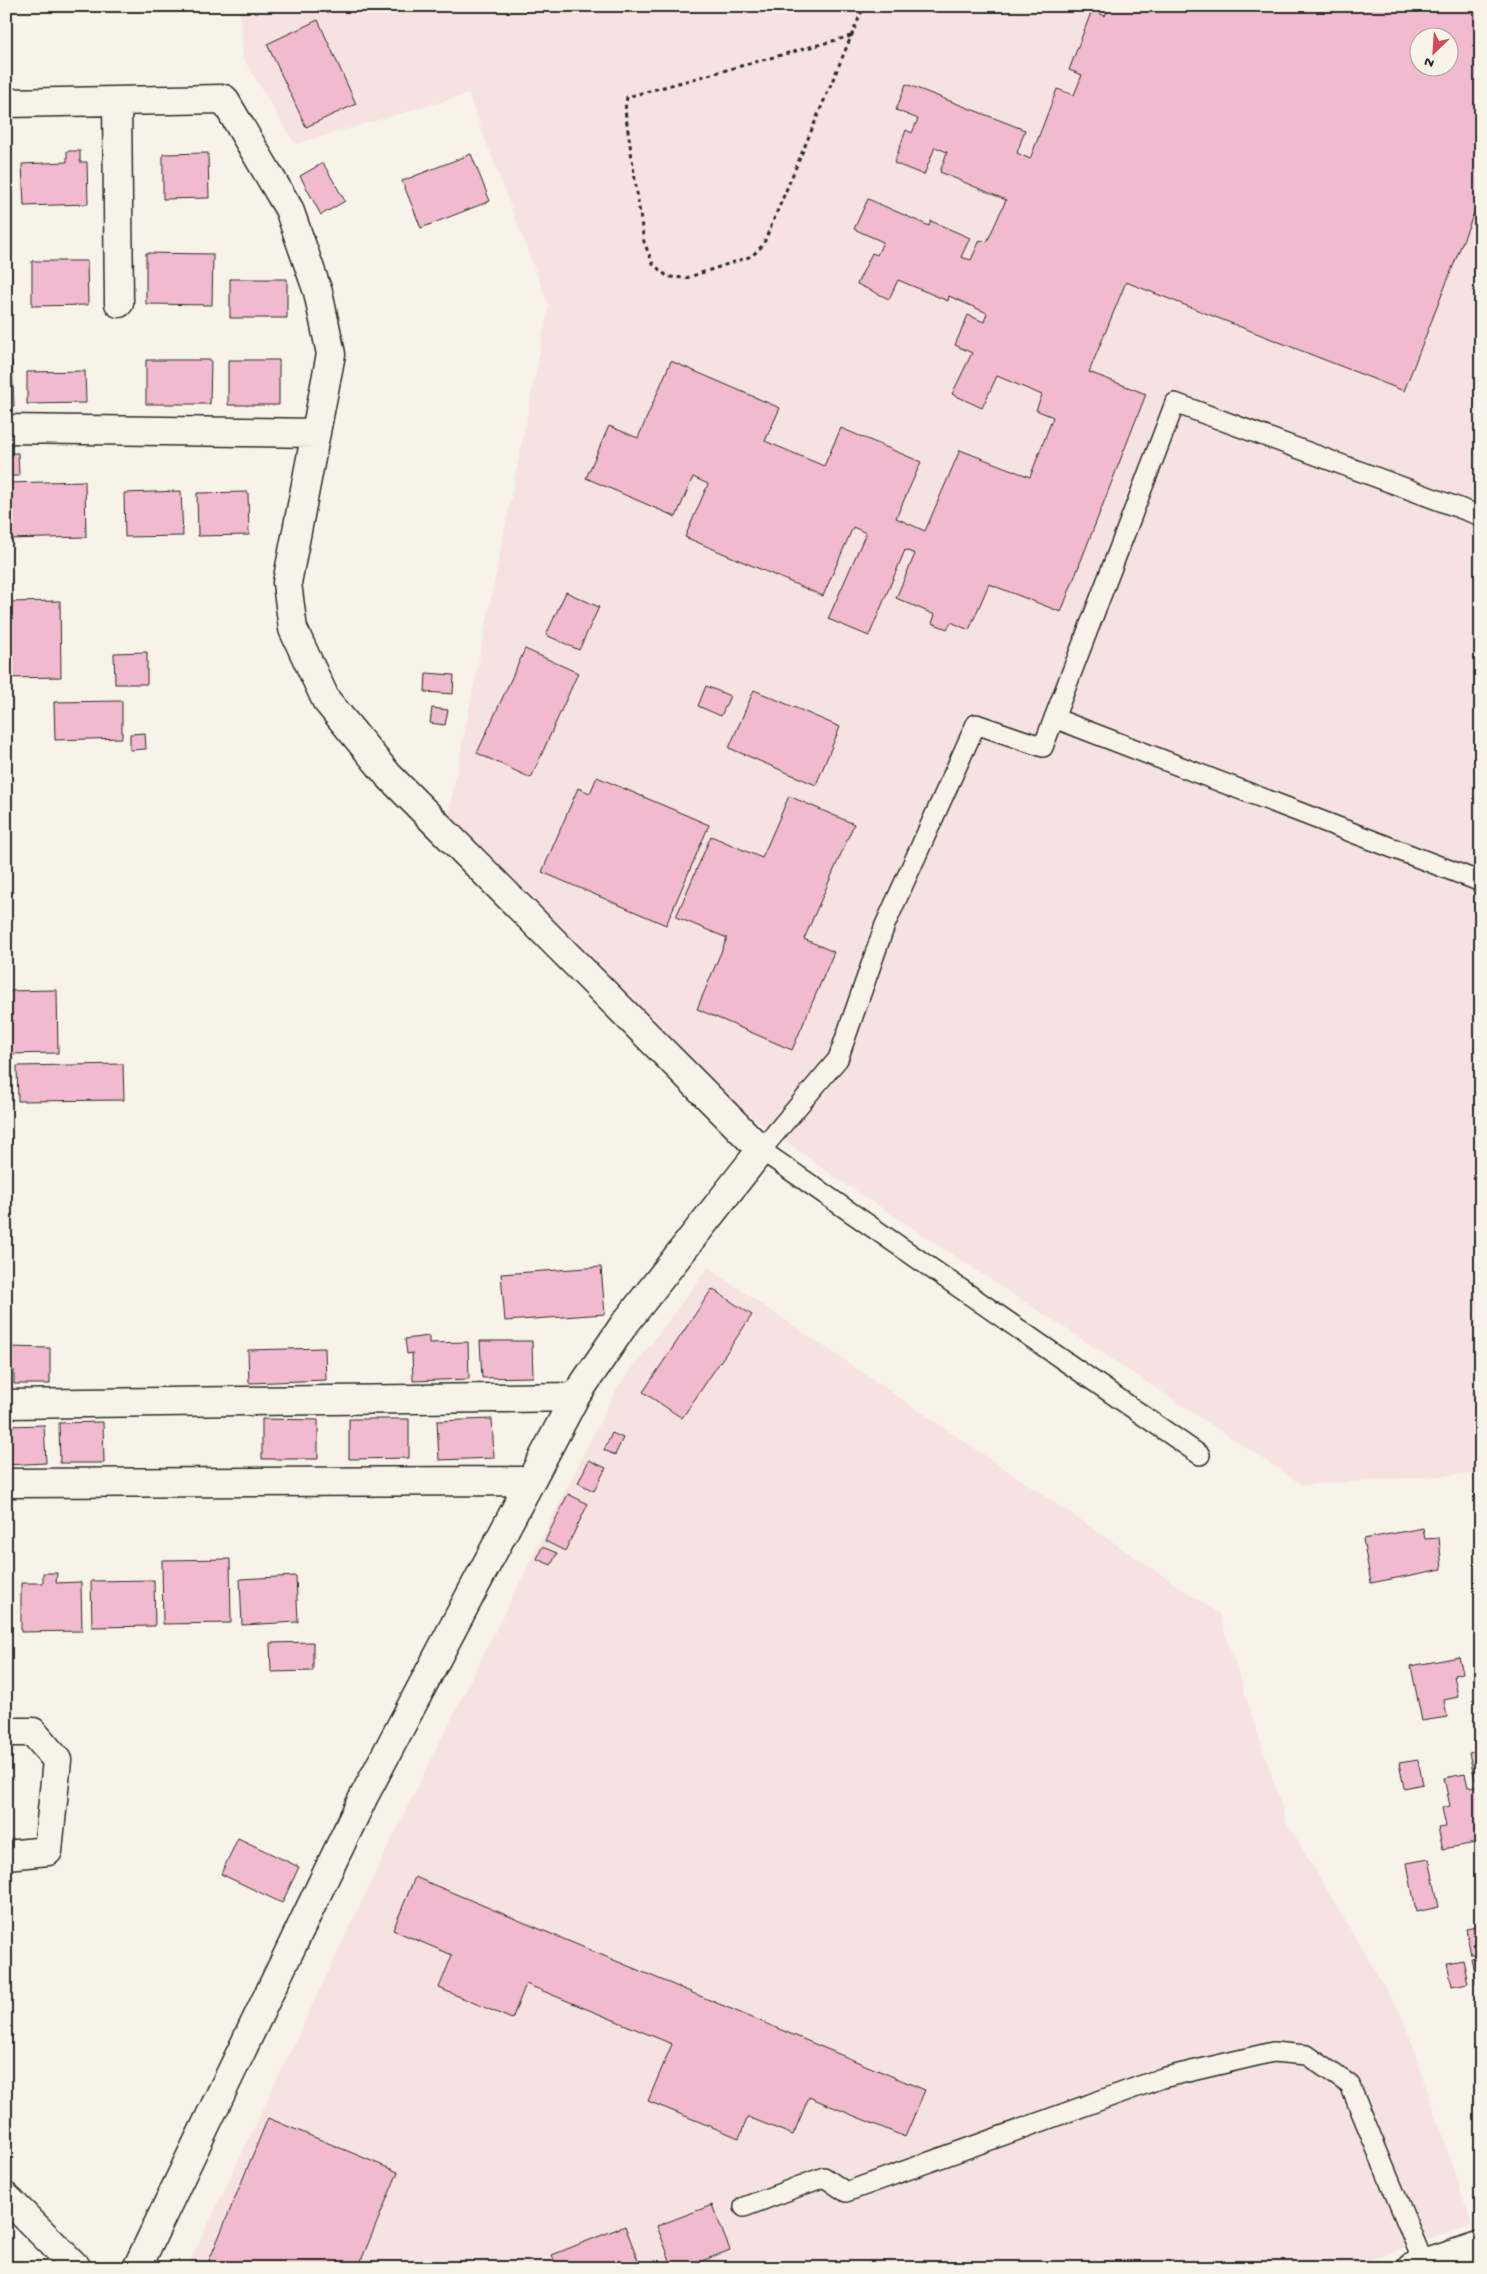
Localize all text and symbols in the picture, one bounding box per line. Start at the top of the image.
north arrow [1410,28,1460,78]
text: N [1422,52,1437,71]

